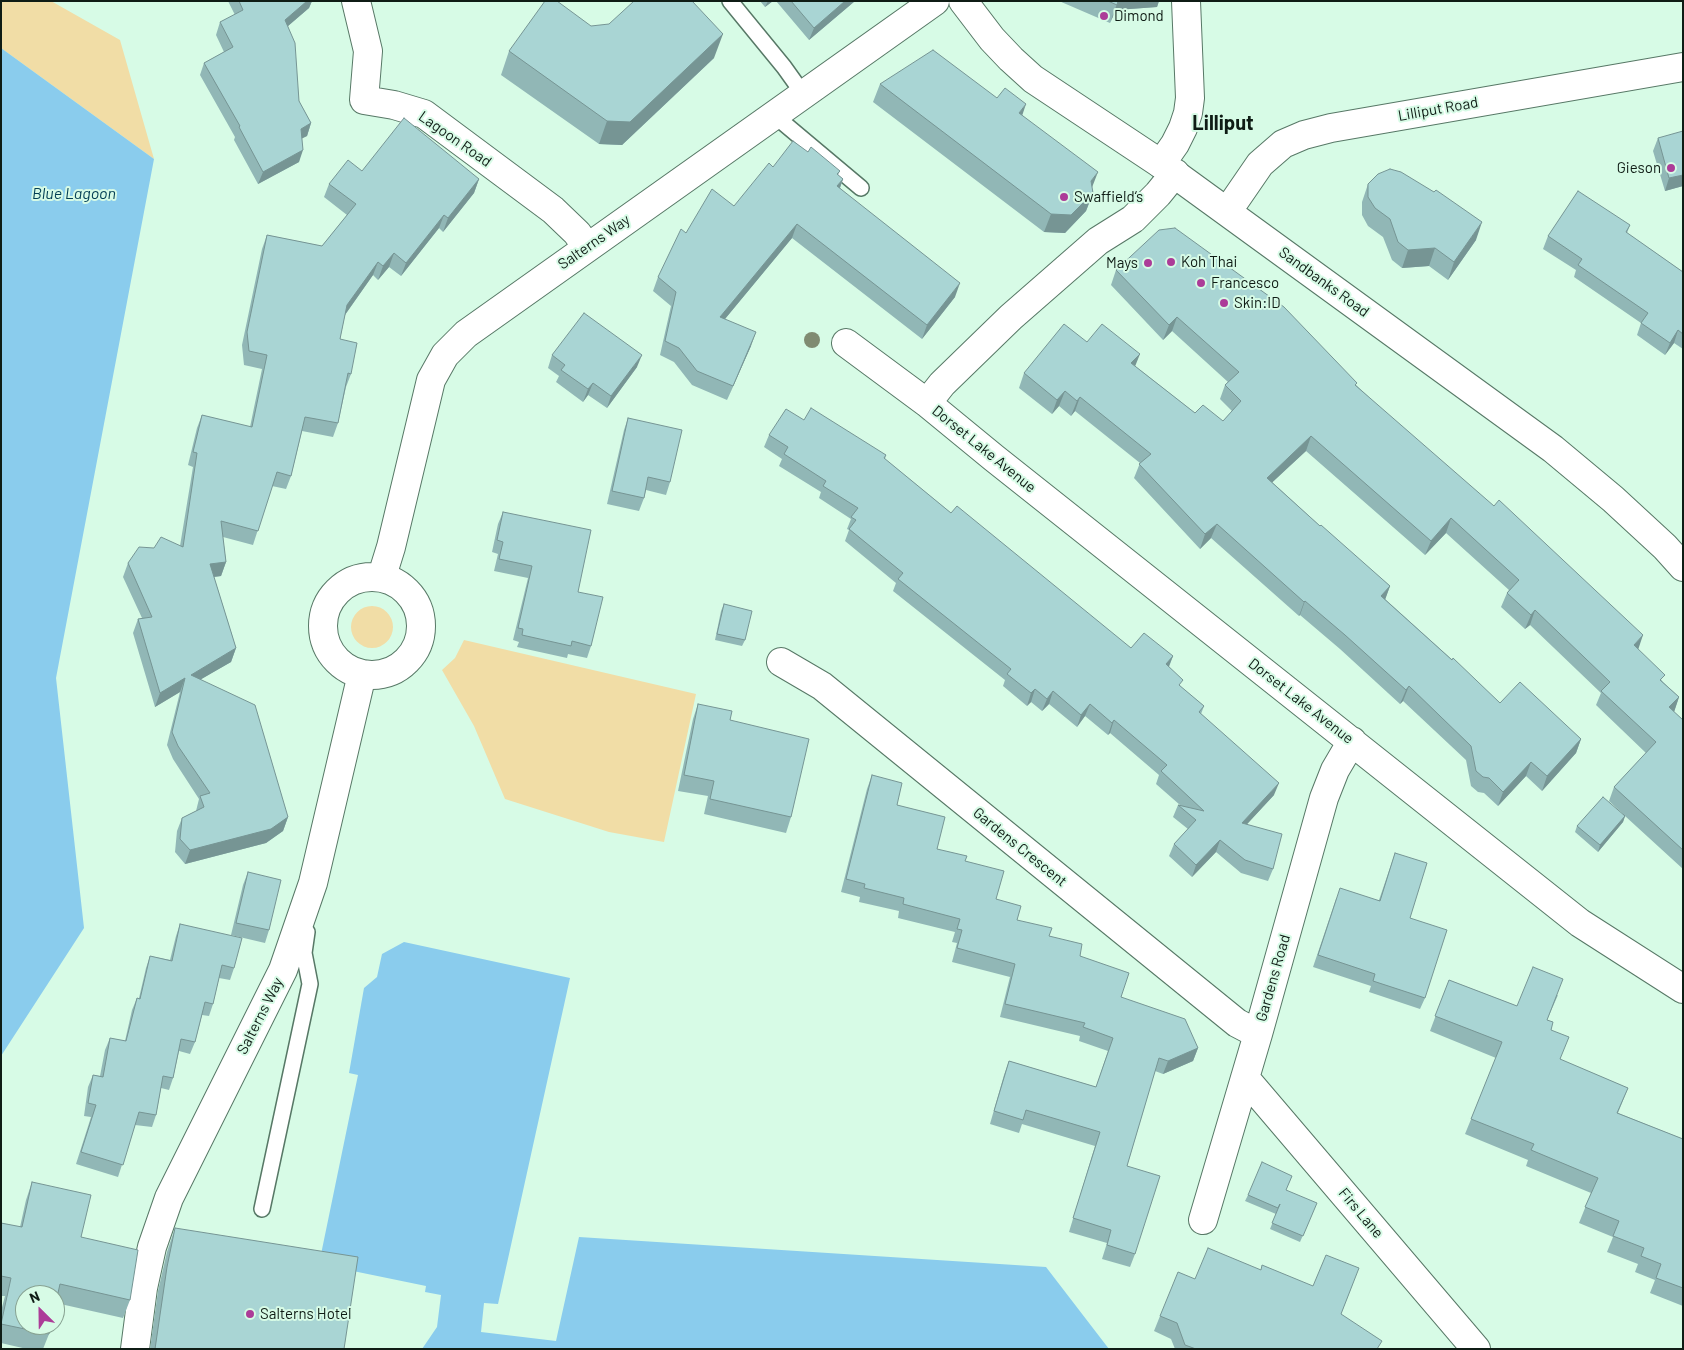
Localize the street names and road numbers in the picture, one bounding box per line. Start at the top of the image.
street label: Lilliput Road [1397,93,1479,125]
street label: Lagoon Road [415,107,495,171]
street label: Salterns Way [555,211,633,273]
street label: Sandbanks Road [1275,243,1373,321]
street label: Dorset Lake Avenue [928,402,1040,496]
street label: Dorset Lake Avenue [1245,654,1357,748]
street label: Gardens Crescent [969,804,1071,890]
street label: Gardens Road [1252,932,1294,1024]
street label: Salterns Way [233,975,287,1057]
street label: Firs Lane [1335,1184,1387,1242]

